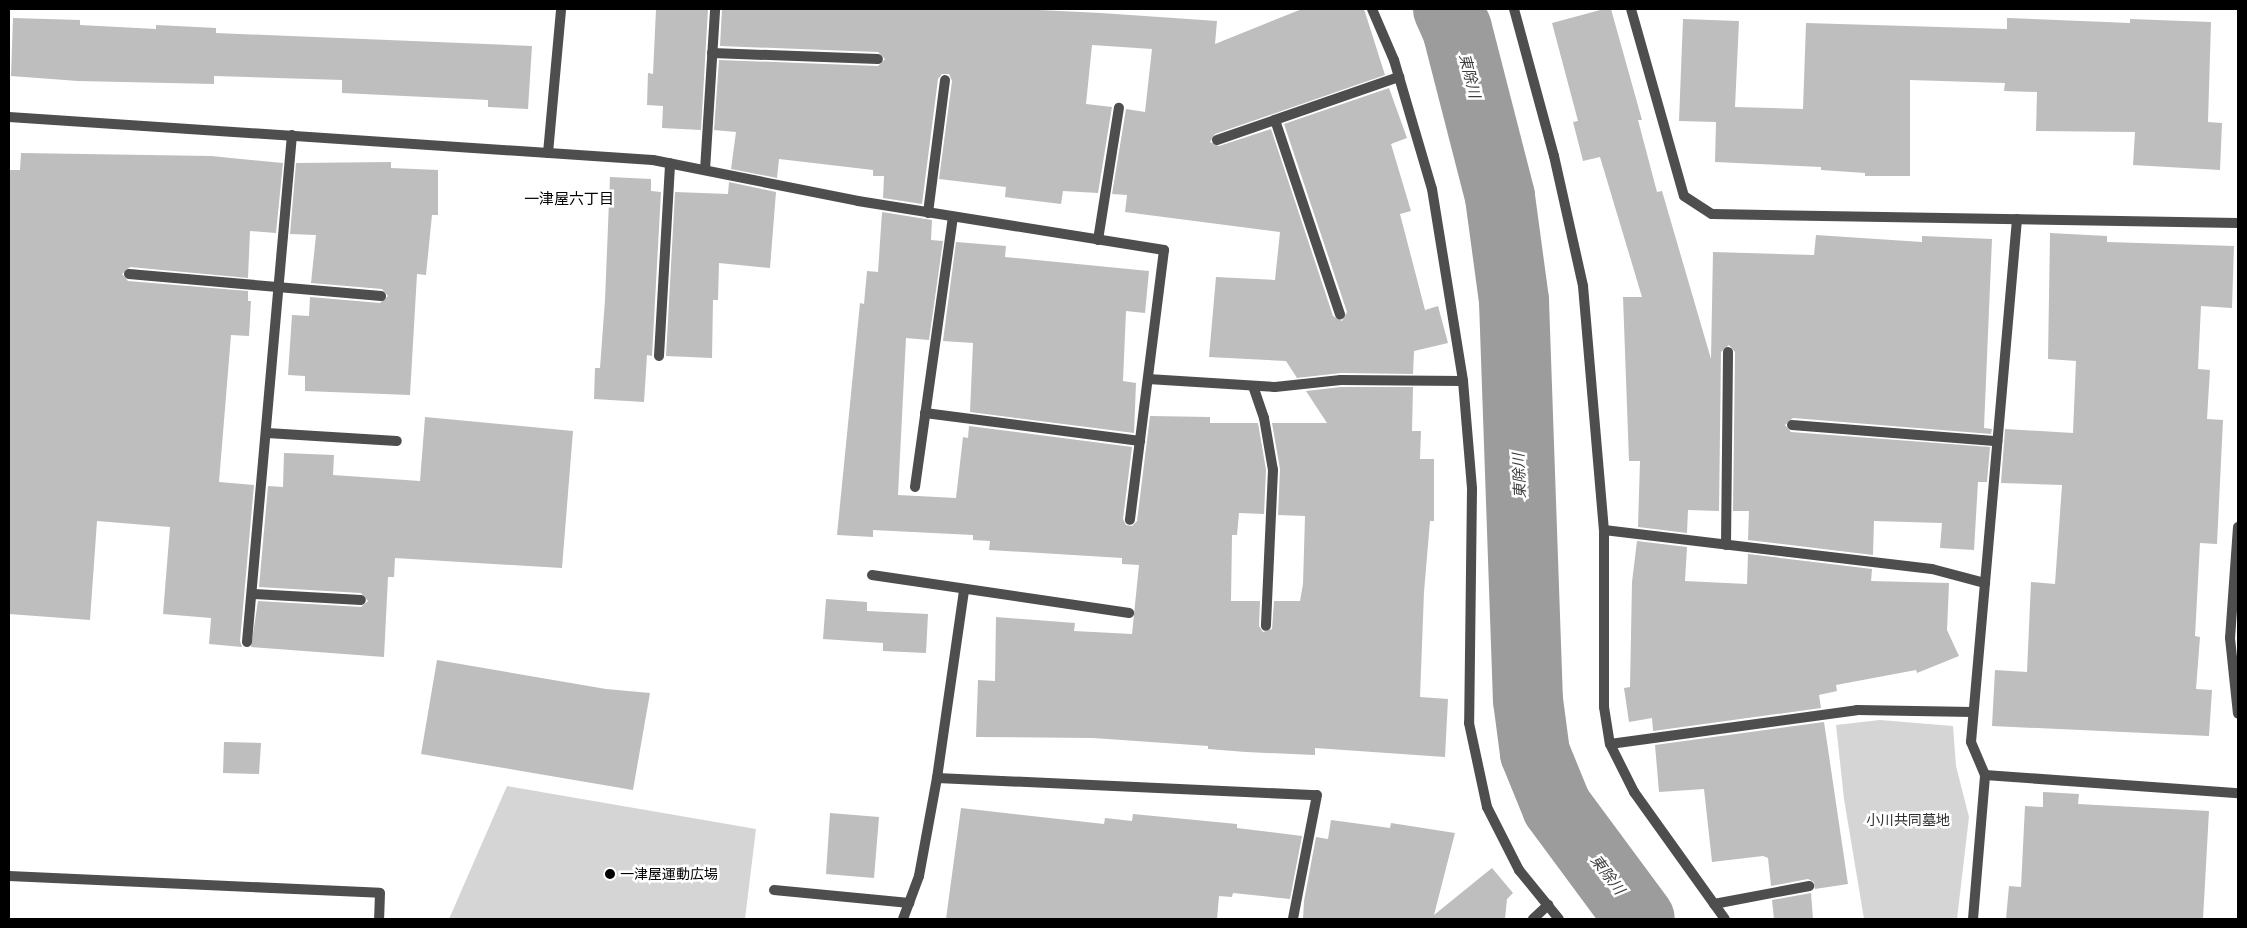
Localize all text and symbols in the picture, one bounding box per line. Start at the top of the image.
water label: 東除川 [1455,52,1483,100]
district label: 一津屋六丁目 [524,191,614,209]
water label: 東除川 [1510,453,1530,499]
park label: 小川共同墓地 [1866,812,1950,828]
water label: 東除川 [1586,852,1628,898]
place label: 一津屋運動広場 [620,866,718,882]
marker: 一津屋運動広場 [604,868,616,880]

